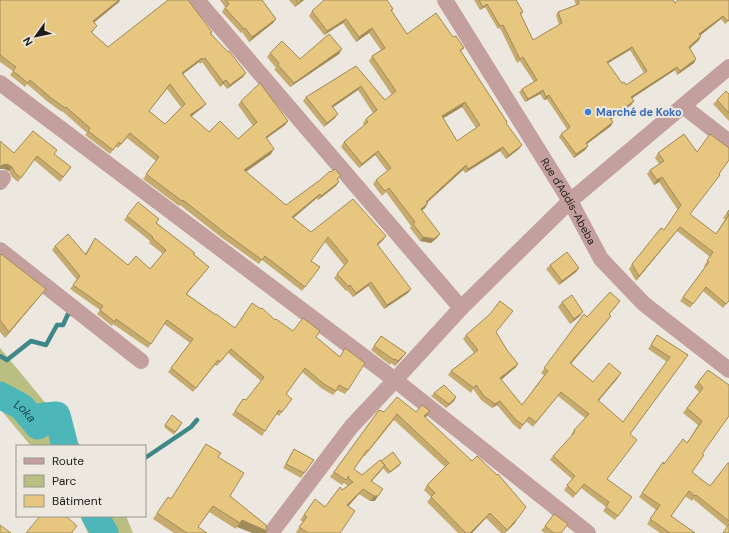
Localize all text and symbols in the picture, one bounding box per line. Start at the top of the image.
north arrow [16,16,56,56]
text: N [20,34,36,49]
place label: Marché de Koko [596,105,682,119]
marker: Marché de Koko [583,107,593,117]
street label: Rue d'Addis-Abeba [538,155,599,247]
water label: Loka [11,396,40,426]
legend [16,445,146,517]
text: Route [52,453,84,469]
text: Parc [52,473,76,489]
text: Bâtiment [52,493,103,509]

